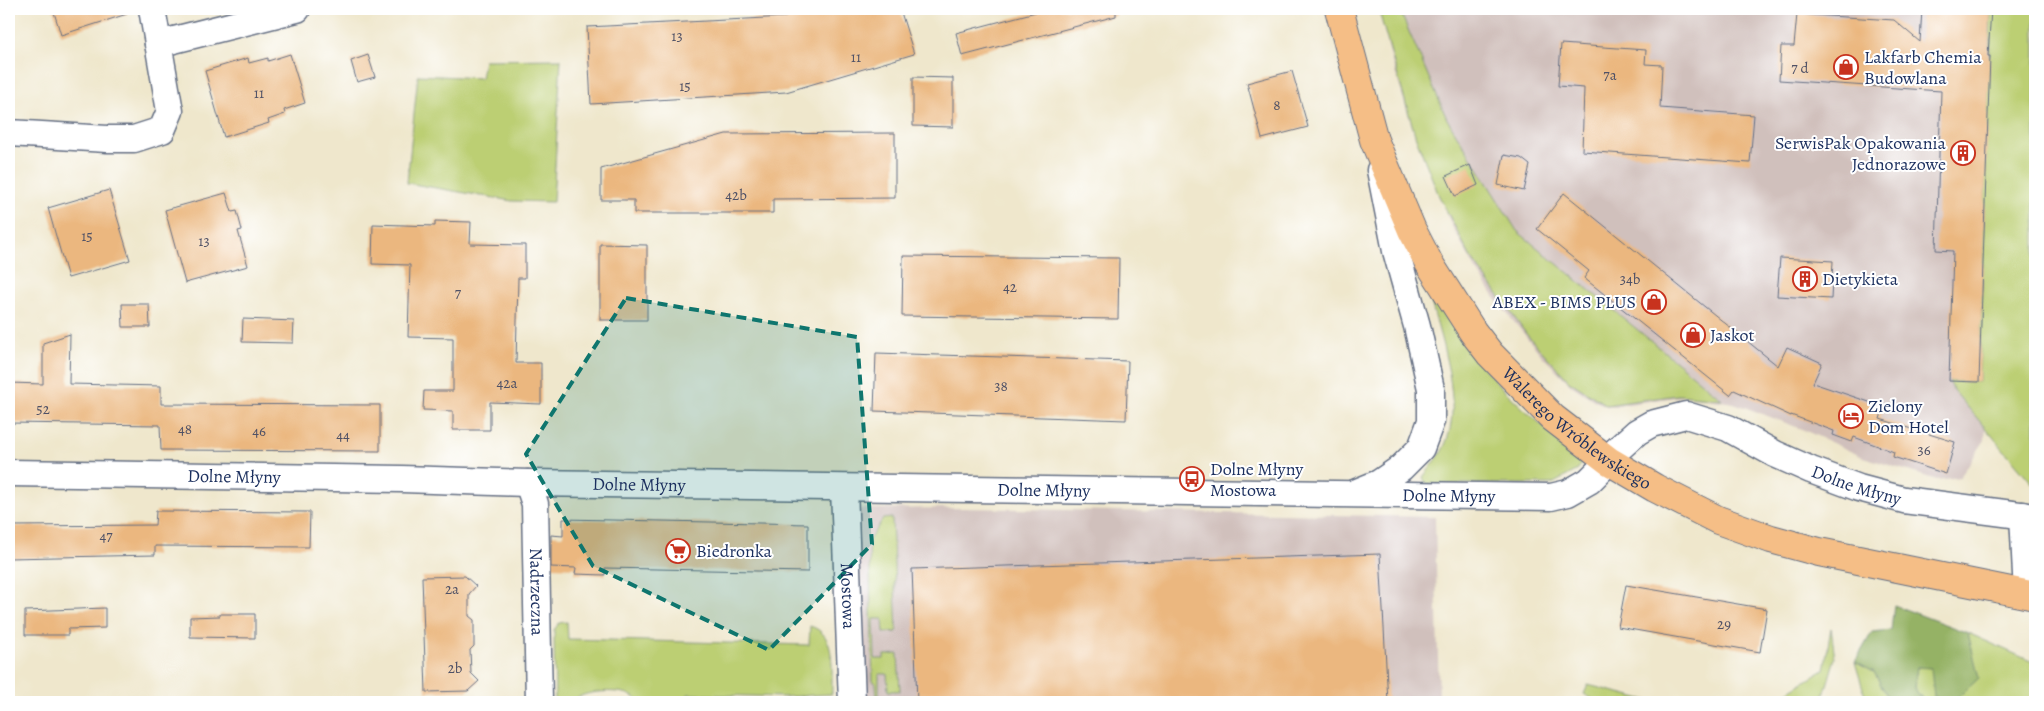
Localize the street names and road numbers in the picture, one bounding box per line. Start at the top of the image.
street label: Walerego Wróblewskiego [1496,361,1656,495]
street label: Dolne Młyny [1808,459,1905,511]
street label: Dolne Młyny [187,464,282,489]
street label: Dolne Młyny [592,472,687,497]
street label: Dolne Młyny [997,477,1092,503]
street label: Dolne Młyny [1402,483,1497,508]
street label: Nadrzeczna [524,548,550,637]
street label: Mostowa [835,562,861,630]

